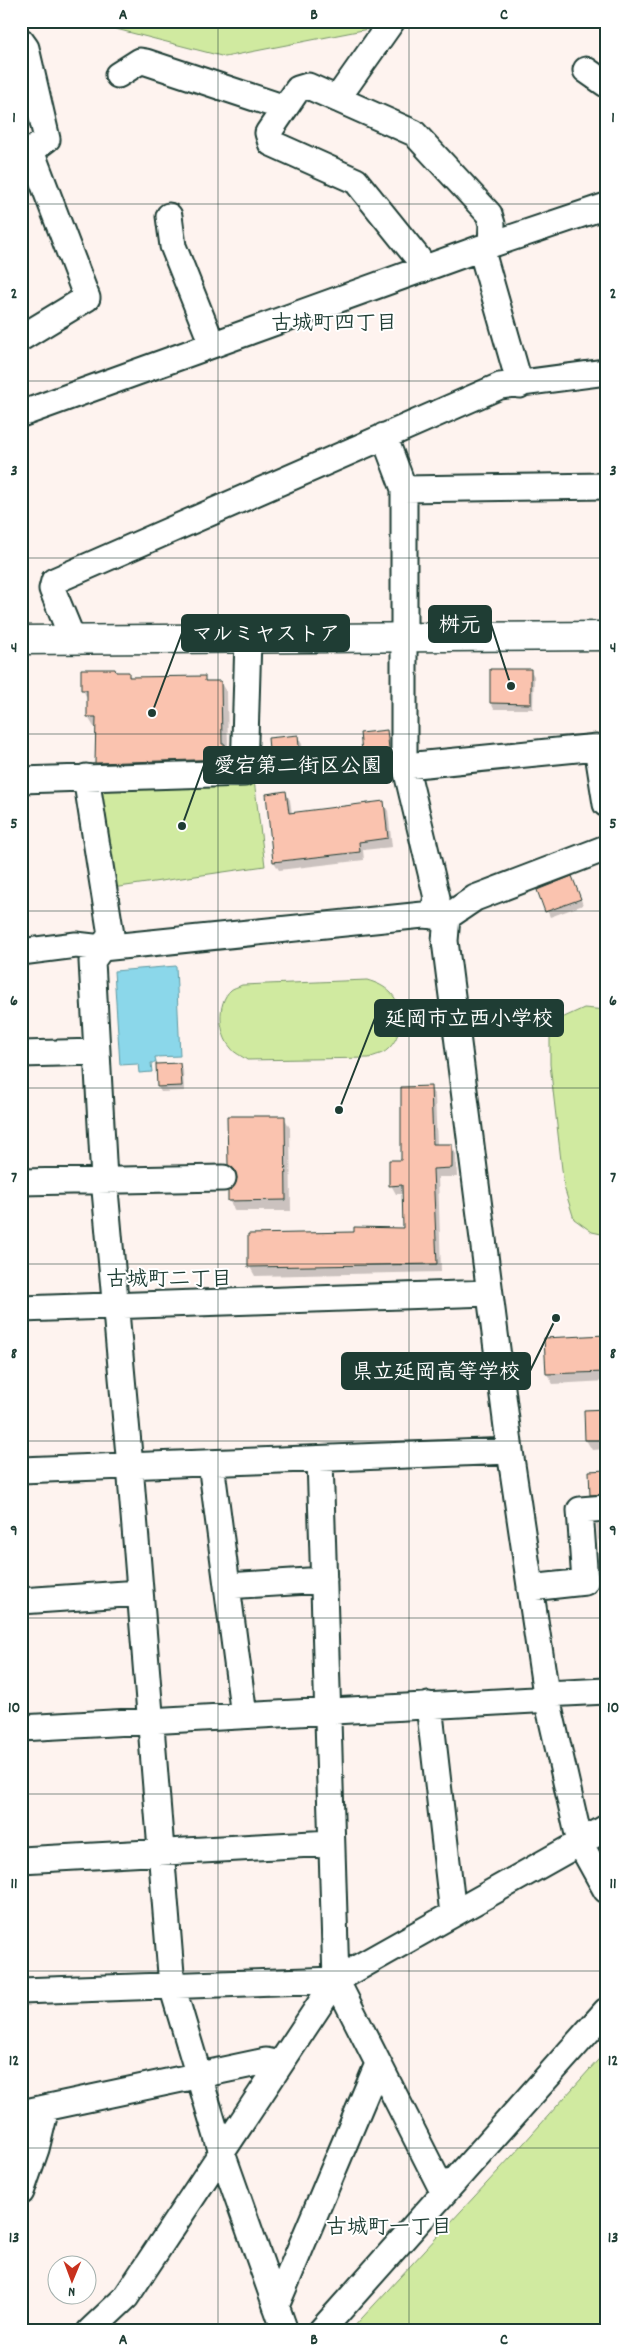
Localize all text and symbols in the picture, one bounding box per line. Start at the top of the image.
text: A [119,4,128,27]
text: B [310,4,318,27]
text: C [500,4,508,27]
text: 1 [12,107,16,130]
text: 1 [611,107,615,130]
text: 2 [11,283,18,306]
text: 2 [610,283,617,306]
district label: 古城町四丁目 [271,310,397,340]
text: 3 [10,460,18,483]
text: 3 [609,460,617,483]
callout: 桝元 [429,606,491,642]
text: 桝元 [439,612,481,642]
callout: マルミヤストア [182,615,349,651]
text: マルミヤストア [192,621,340,651]
text: 4 [11,637,17,660]
text: 4 [610,637,616,660]
callout: 愛宕第二街区公園 [204,747,392,783]
text: 愛宕第二街区公園 [214,753,382,783]
text: 5 [10,813,18,836]
text: 5 [609,813,617,836]
text: 6 [10,990,18,1013]
text: 6 [609,990,617,1013]
callout: 延岡市立西小学校 [375,1000,563,1036]
text: 延岡市立西小学校 [385,1006,553,1036]
text: 7 [11,1167,17,1190]
text: 7 [610,1167,616,1190]
district label: 古城町二丁目 [106,1266,232,1296]
text: 8 [11,1343,18,1366]
text: 8 [610,1343,617,1366]
callout: 県立延岡高等学校 [342,1353,530,1389]
text: 県立延岡高等学校 [352,1359,520,1389]
text: 9 [10,1520,18,1543]
text: 9 [609,1520,617,1543]
text: 10 [8,1697,20,1720]
text: 10 [607,1697,619,1720]
text: 11 [10,1873,18,1896]
text: 11 [609,1873,617,1896]
text: 12 [9,2050,19,2073]
text: 12 [608,2050,618,2073]
district label: 古城町一丁目 [326,2214,452,2244]
text: 13 [9,2227,19,2250]
text: 13 [608,2227,618,2250]
north arrow [48,2254,98,2304]
text: N [68,2281,75,2301]
text: A [119,2329,128,2352]
text: B [310,2329,318,2352]
text: C [500,2329,508,2352]

